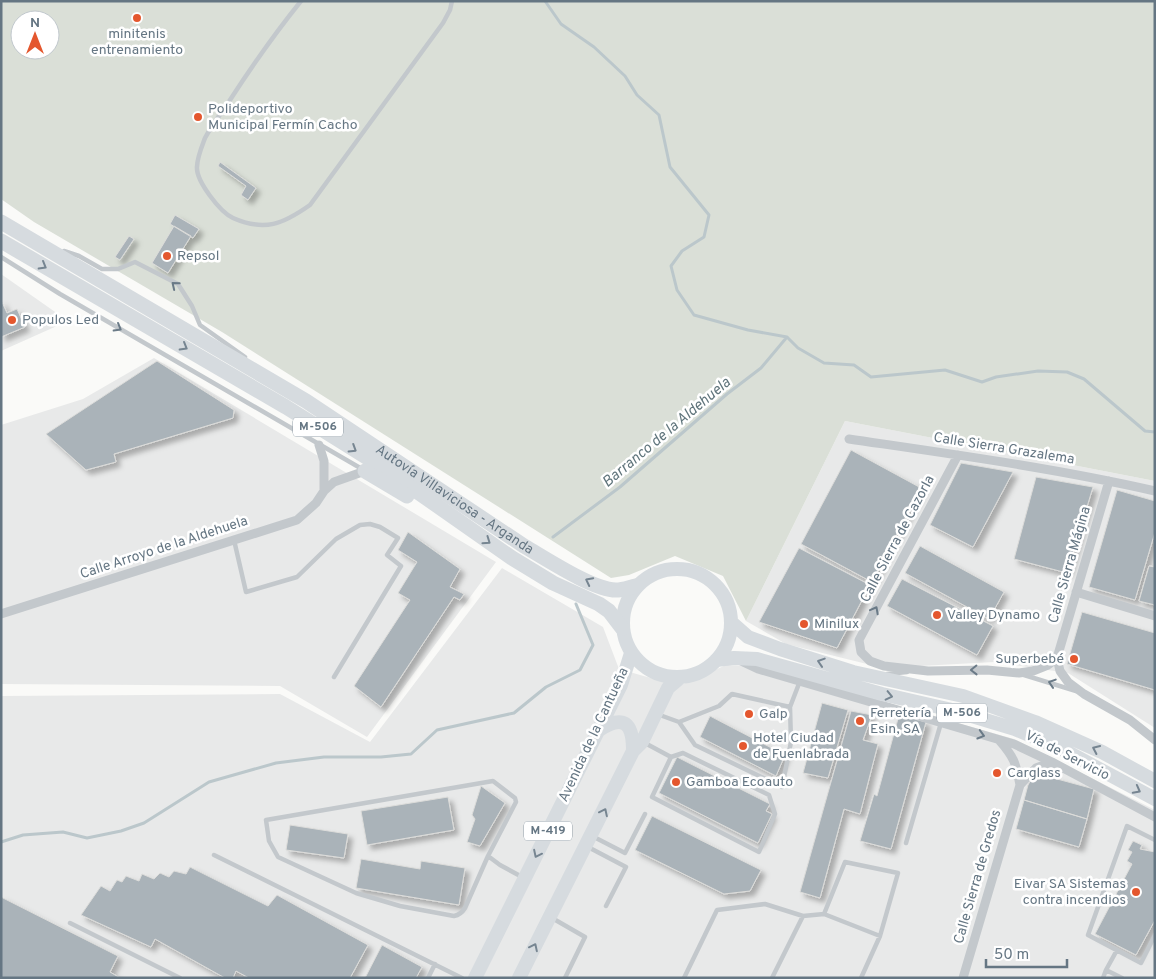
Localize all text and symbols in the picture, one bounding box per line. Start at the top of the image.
north arrow [10,10,60,60]
marker: minitenis entrenamiento [131,12,143,24]
text: N [30,15,40,32]
place label: minitenis entrenamiento [91,26,183,59]
place label: Polideportivo Municipal Fermín Cacho [208,101,358,134]
marker: Polideportivo Municipal Fermín Cacho [192,111,204,123]
place label: Repsol [177,248,219,265]
marker: Repsol [161,250,173,262]
one-way arrow [38,259,47,269]
one-way arrow [172,282,181,290]
place label: Populos Led [22,312,99,329]
marker: Populos Led [6,314,18,326]
one-way arrow [113,321,122,331]
one-way arrow [178,341,187,351]
water label: Barranco de la Aldehuela [599,374,735,492]
road number: M-506 [293,418,343,437]
street label: Calle Sierra Grazalema [932,429,1076,469]
street label: Autovía Villaviciosa - Arganda [372,441,536,558]
one-way arrow [348,443,357,452]
street label: Calle Sierra de Cazorla [857,472,939,606]
street label: Calle Sierra Mágina [1045,505,1095,625]
street label: Calle Arroyo de la Aldehuela [78,513,250,583]
one-way arrow [481,535,491,544]
one-way arrow [585,577,594,587]
one-way arrow [869,606,879,615]
place label: Valley Dynamo [947,607,1040,624]
marker: Valley Dynamo [931,609,943,621]
place label: Minilux [814,616,859,633]
marker: Minilux [798,618,810,630]
place label: Superbebé [995,651,1064,668]
marker: Superbebé [1068,653,1080,665]
one-way arrow [817,657,826,667]
street label: Avenida de la Cantueña [555,665,633,805]
one-way arrow [969,665,977,675]
one-way arrow [1048,679,1056,689]
one-way arrow [884,690,893,701]
road number: M-506 [937,704,987,722]
place label: Ferretería Esin, SA [870,705,931,738]
place label: Galp [759,706,788,723]
marker: Galp [743,708,755,720]
marker: Ferretería Esin, SA [854,715,866,727]
street label: Vía de Servicio [1022,727,1112,785]
one-way arrow [976,729,985,739]
place label: Hotel Ciudad de Fuenlabrada [753,730,849,763]
marker: Hotel Ciudad de Fuenlabrada [737,740,749,752]
one-way arrow [1092,745,1101,756]
place label: Carglass [1007,765,1061,782]
marker: Carglass [991,767,1003,779]
place label: Gamboa Ecoauto [686,774,793,791]
marker: Gamboa Ecoauto [670,776,682,788]
one-way arrow [1132,784,1141,794]
one-way arrow [598,808,608,817]
street label: Calle Sierra de Gredos [951,808,1005,946]
road number: M-419 [524,821,572,840]
one-way arrow [533,849,543,858]
place label: Eivar SA Sistemas contra incendios [1014,876,1126,909]
marker: Eivar SA Sistemas contra incendios [1130,886,1142,898]
scale bar [986,936,1067,968]
one-way arrow [528,943,538,952]
text: 50 m [994,946,1029,965]

